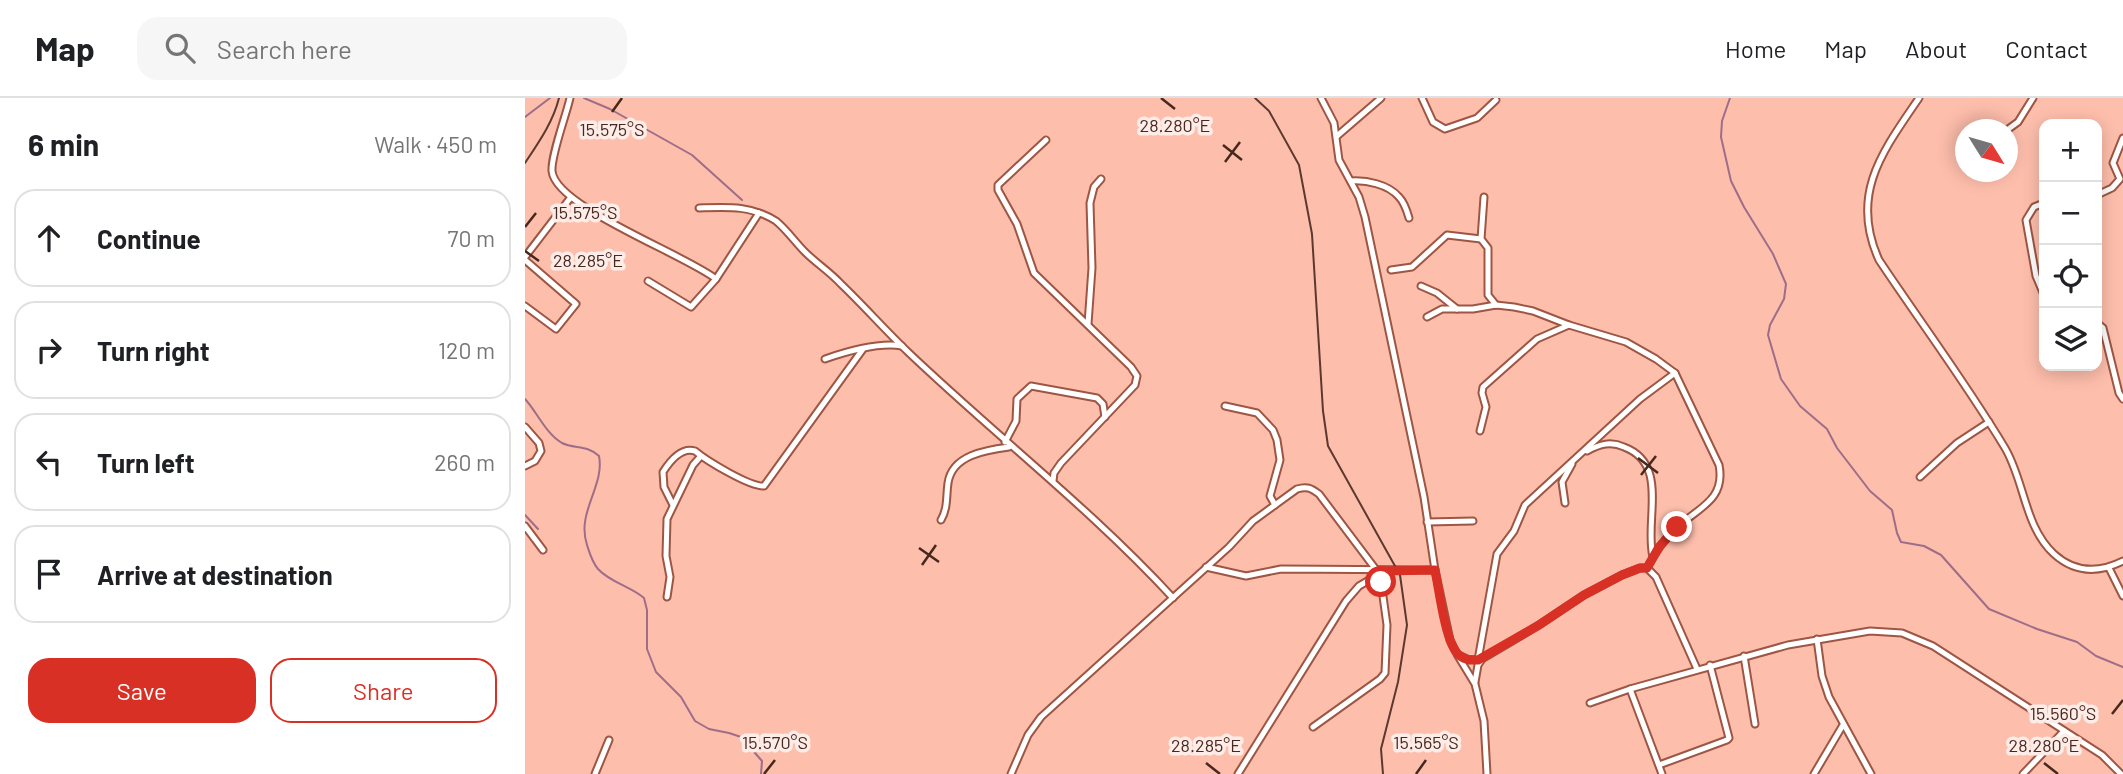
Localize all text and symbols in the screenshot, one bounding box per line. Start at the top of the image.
search box [137,17,627,80]
text: Map [35,28,95,68]
icon: search [161,29,199,67]
text: Search here [217,33,352,64]
text: Home [1725,34,1786,63]
text: Map [1824,34,1867,63]
text: About [1905,34,1967,63]
text: Contact [2005,34,2088,63]
text: 28.280°E [1140,114,1210,136]
text: 15.575°S [580,118,644,140]
north arrow [1955,119,2018,182]
map controls [2039,119,2102,371]
button: + [2039,119,2102,182]
text: 6 min [28,126,99,162]
text: Walk · 450 m [374,130,497,158]
button: − [2039,182,2102,245]
text: 15.575°S [553,201,617,223]
icon: ahead [30,219,68,257]
text: Continue [97,223,201,254]
text: 70 m [448,224,495,252]
button: locate [2039,245,2102,308]
text: 28.285°E [553,249,623,271]
button: layers [2039,308,2102,371]
icon: right [30,331,68,369]
text: Turn right [97,335,210,366]
text: 120 m [438,336,495,364]
icon: left [30,443,68,481]
text: Turn left [97,447,195,478]
text: 260 m [434,448,495,476]
route end [1661,511,1692,542]
icon: arrive [30,555,68,593]
text: Arrive at destination [97,559,333,590]
route start [1365,566,1396,597]
button: Save [28,658,256,723]
button: Share [270,658,497,723]
text: 15.560°S [2030,702,2096,724]
text: 15.570°S [742,731,808,753]
text: 15.565°S [1393,731,1459,753]
text: 28.285°E [1171,734,1241,756]
text: 28.280°E [2009,734,2079,756]

